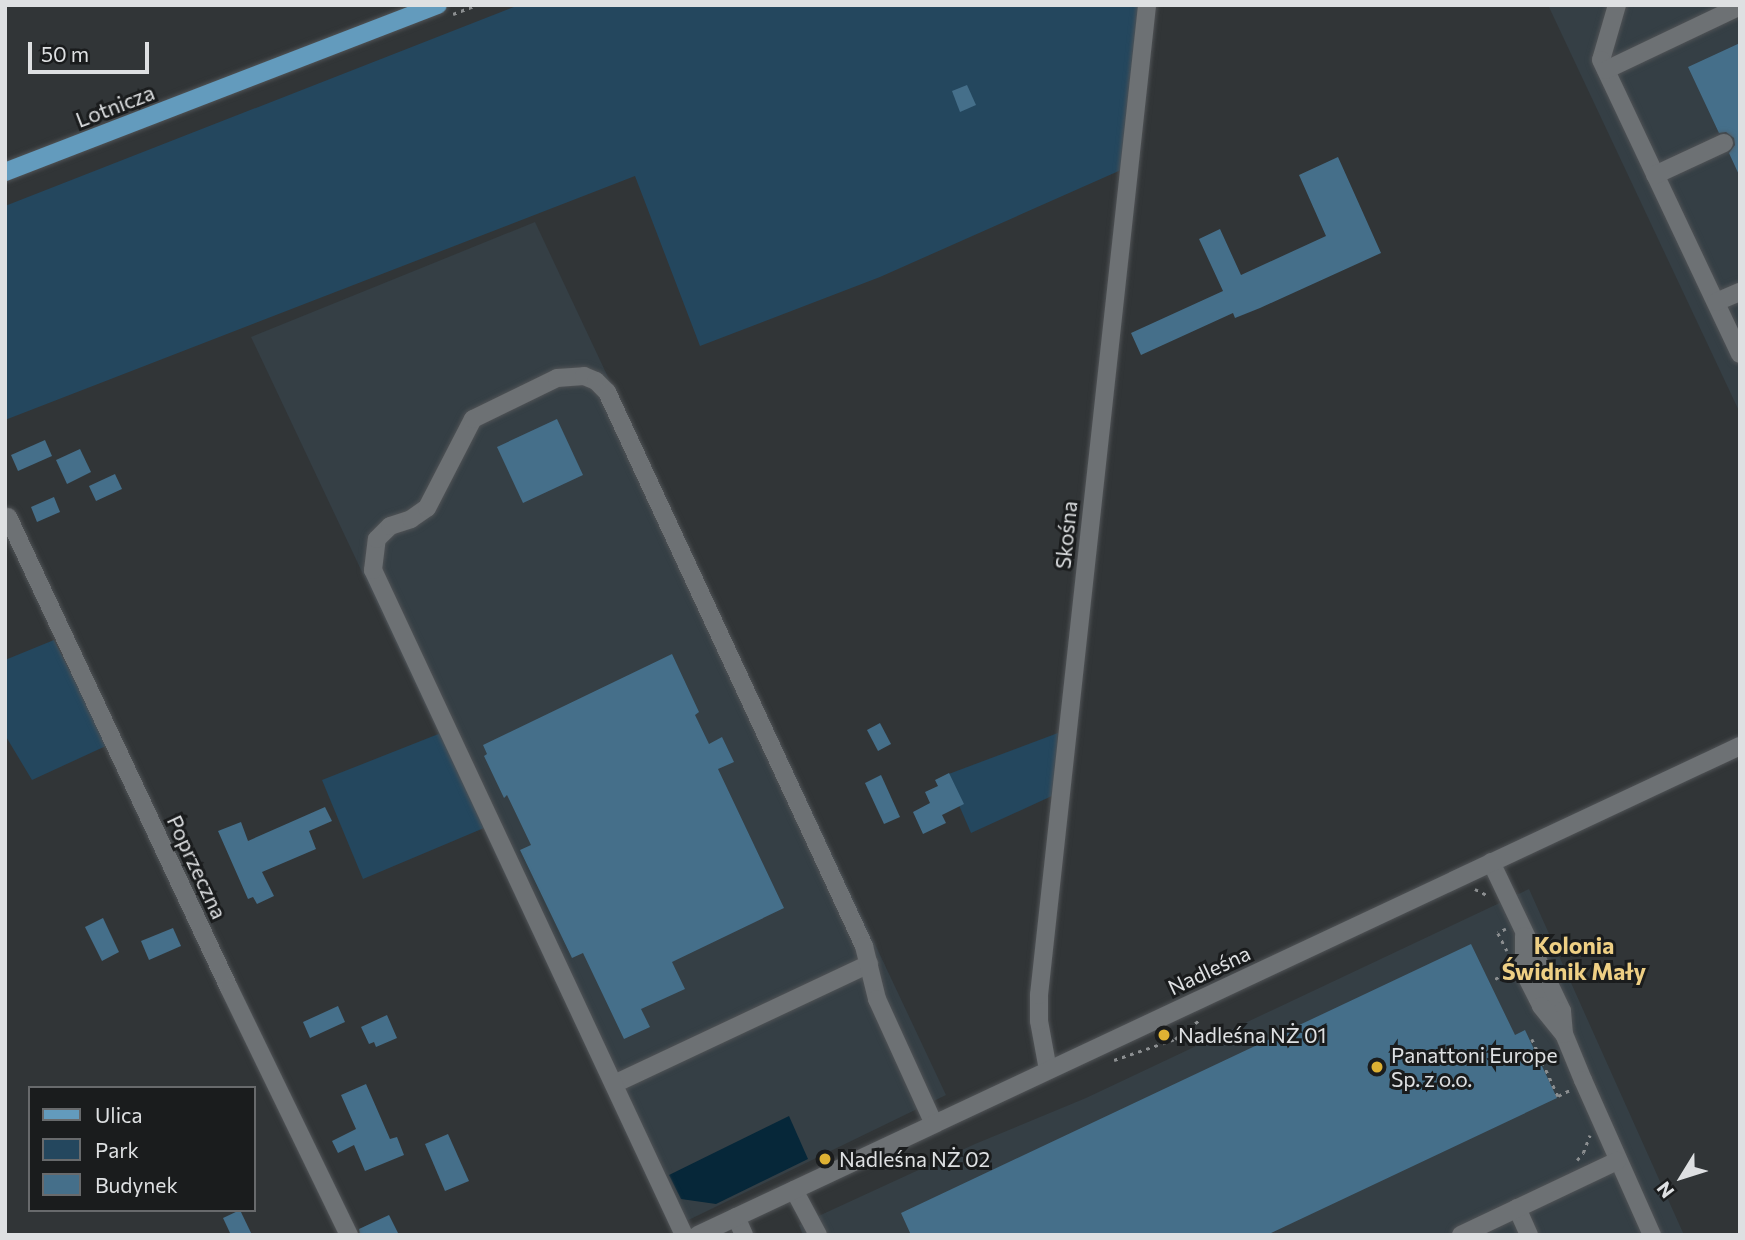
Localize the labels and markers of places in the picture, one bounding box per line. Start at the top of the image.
place label: Nadleśna NŻ 01 [1178,1022,1327,1048]
marker: Nadleśna NŻ 01 [1156,1027,1172,1043]
place label: Panattoni Europe Sp. z o.o. [1391,1042,1558,1092]
marker: Panattoni Europe Sp. z o.o. [1369,1059,1385,1075]
place label: Nadleśna NŻ 02 [839,1146,990,1172]
marker: Nadleśna NŻ 02 [817,1151,833,1167]

